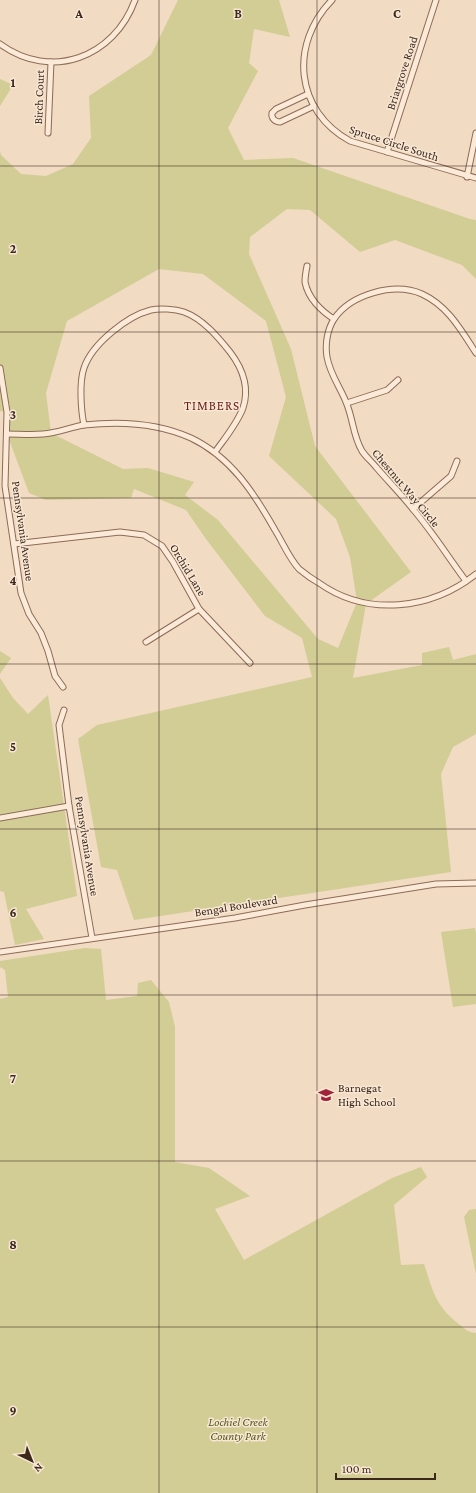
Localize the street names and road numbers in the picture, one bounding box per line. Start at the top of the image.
street label: Briargrove Road [384,34,421,112]
street label: Birch Court [31,68,47,125]
street label: Spruce Circle South [348,122,441,164]
street label: Chestnut Way Circle [369,446,443,530]
street label: Pennsylvania Avenue [9,480,37,582]
street label: Orchid Lane [167,541,209,599]
street label: Pennsylvania Avenue [72,795,102,897]
street label: Bengal Boulevard [194,892,279,919]

